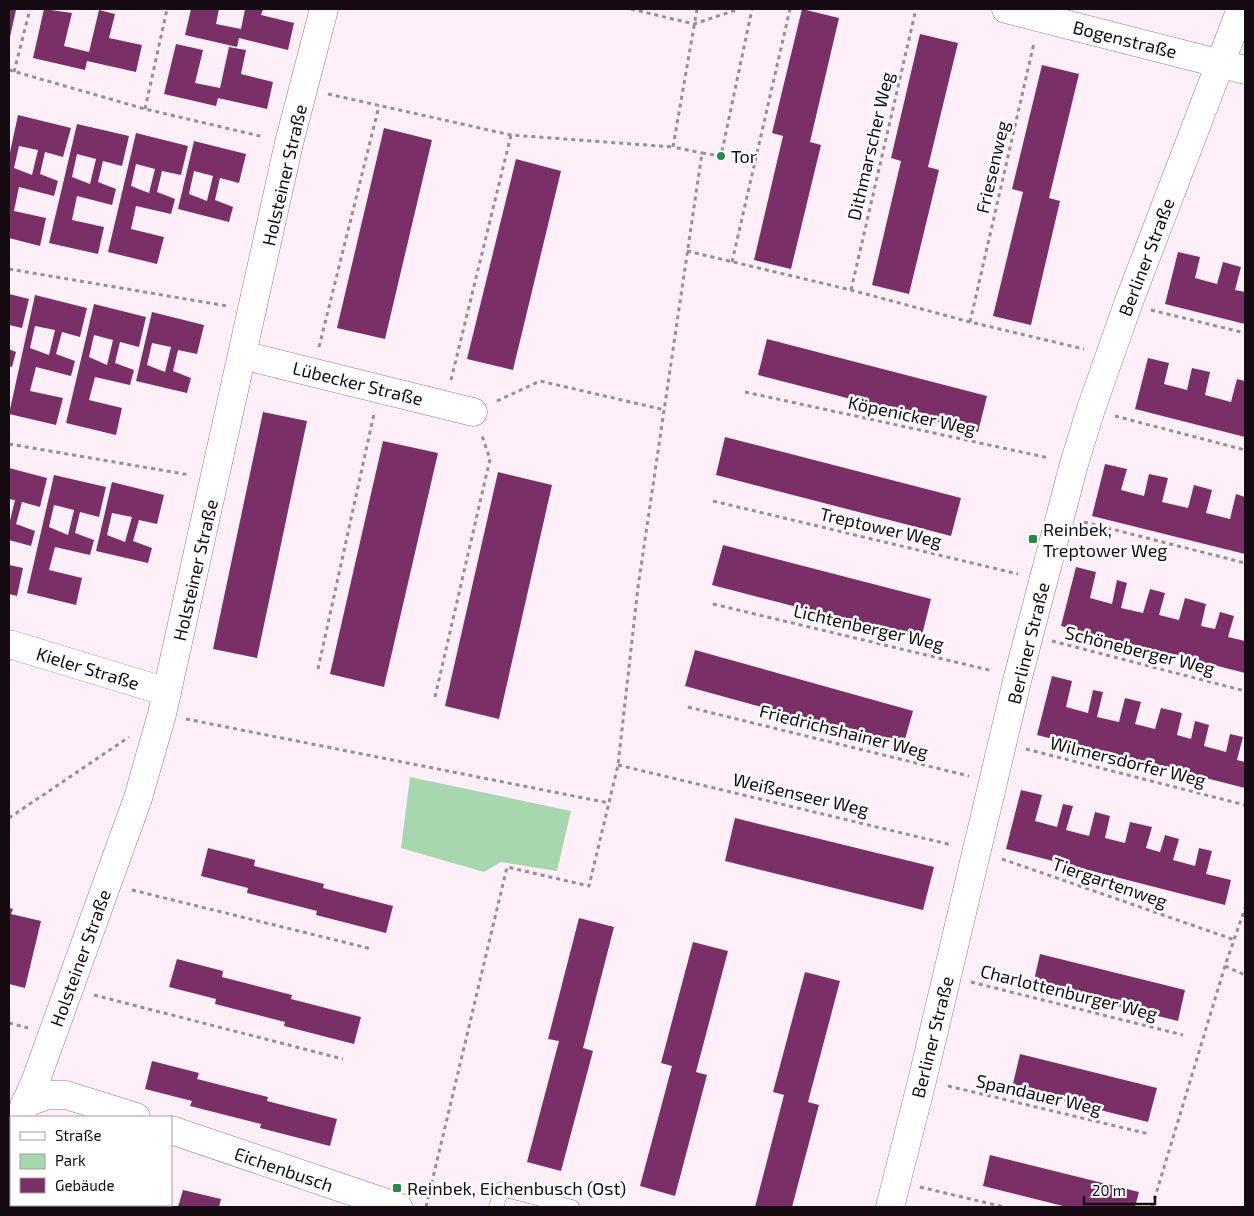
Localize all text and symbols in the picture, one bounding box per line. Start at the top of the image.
street label: Bogenstraße [1071,15,1179,63]
street label: Dithmarscher Weg [842,70,898,222]
street label: Holsteiner Straße [257,102,311,248]
street label: Friesenweg [971,118,1013,216]
place label: Tor [731,145,757,167]
marker: Tor [715,150,727,162]
street label: Berliner Straße [1113,195,1179,319]
street label: Lübecker Straße [291,356,425,410]
street label: Köpenicker Weg [846,391,978,439]
street label: Holsteiner Straße [168,497,222,643]
street label: Treptower Weg [818,502,944,552]
place label: Reinbek, Treptower Weg [1043,518,1167,561]
marker: Reinbek, Treptower Weg [1027,533,1039,545]
street label: Berliner Straße [1002,580,1054,706]
street label: Lichtenberger Weg [792,599,946,655]
street label: Schöneberger Weg [1063,621,1217,679]
street label: Kieler Straße [34,642,142,694]
street label: Friedrichshainer Weg [757,699,931,763]
street label: Wilmersdorfer Weg [1048,731,1208,791]
street label: Weißenseer Weg [731,768,871,820]
street label: Tiergartenweg [1050,852,1170,912]
street label: Holsteiner Straße [45,886,115,1030]
street label: Charlottenburger Weg [978,959,1160,1025]
street label: Berliner Straße [906,974,958,1100]
street label: Spandauer Weg [974,1069,1104,1119]
legend [10,1116,172,1206]
text: Straße [55,1126,101,1144]
street label: Eichenbusch [232,1142,336,1196]
text: Park [55,1151,86,1169]
scale bar [1084,1174,1155,1206]
text: Gebäude [55,1176,114,1194]
place label: Reinbek, Eichenbusch (Ost) [407,1177,626,1199]
text: 20 m [1092,1181,1126,1199]
marker: Reinbek, Eichenbusch (Ost) [391,1182,403,1194]

